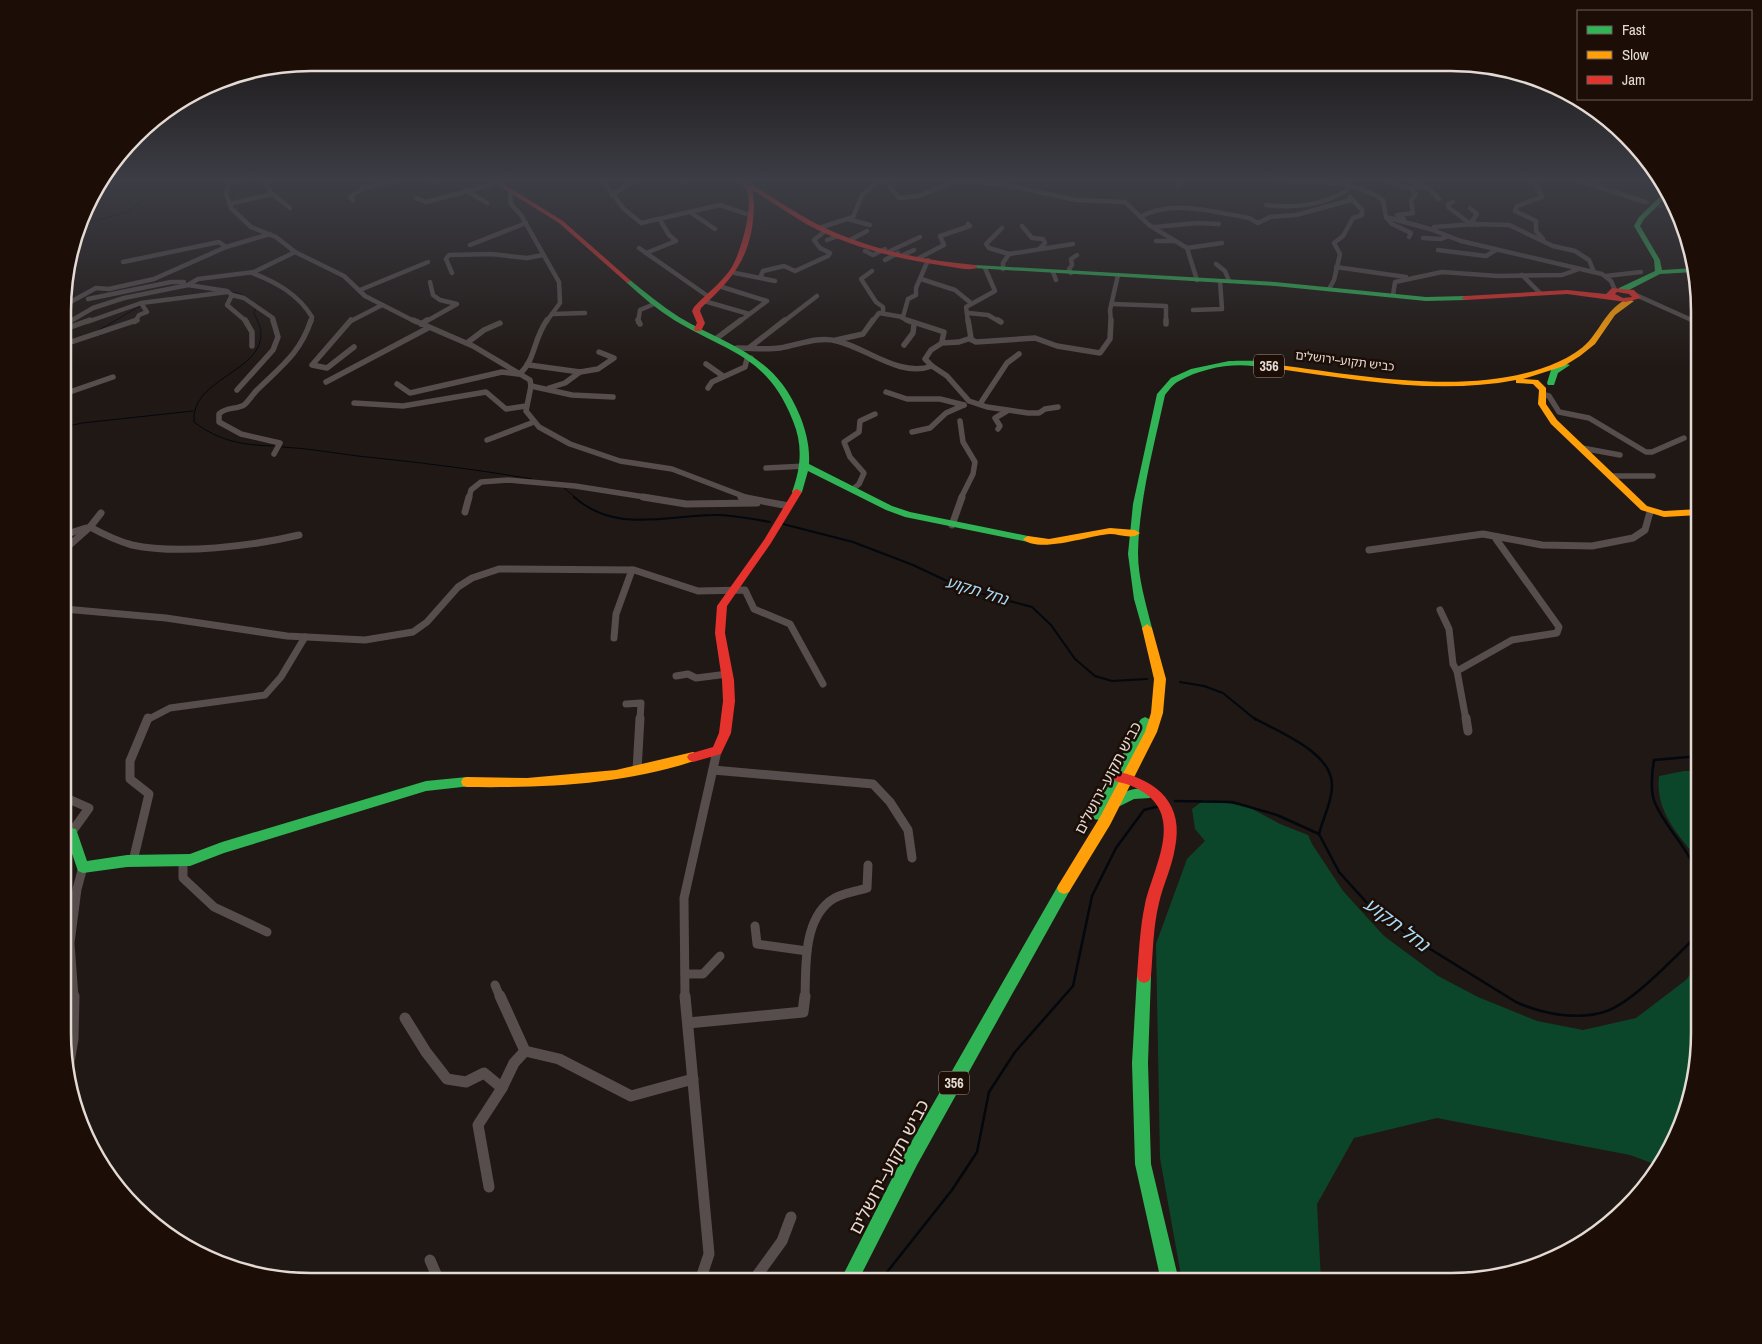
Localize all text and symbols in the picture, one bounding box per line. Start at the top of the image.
legend [1577,10,1752,100]
text: Fast [1622,19,1646,40]
text: Slow [1622,44,1649,65]
text: Jam [1622,69,1645,90]
street label: כביש תקוע–ירושלים [1295,347,1395,375]
road number: 356 [1254,354,1284,378]
water label: נחל תקוע [943,570,1012,610]
street label: כביש תקוע–ירושלים [1069,718,1146,838]
water label: נחל תקוע [1359,891,1437,958]
road number: 356 [939,1072,969,1094]
street label: כביש תקוע–ירושלים [842,1095,935,1239]

